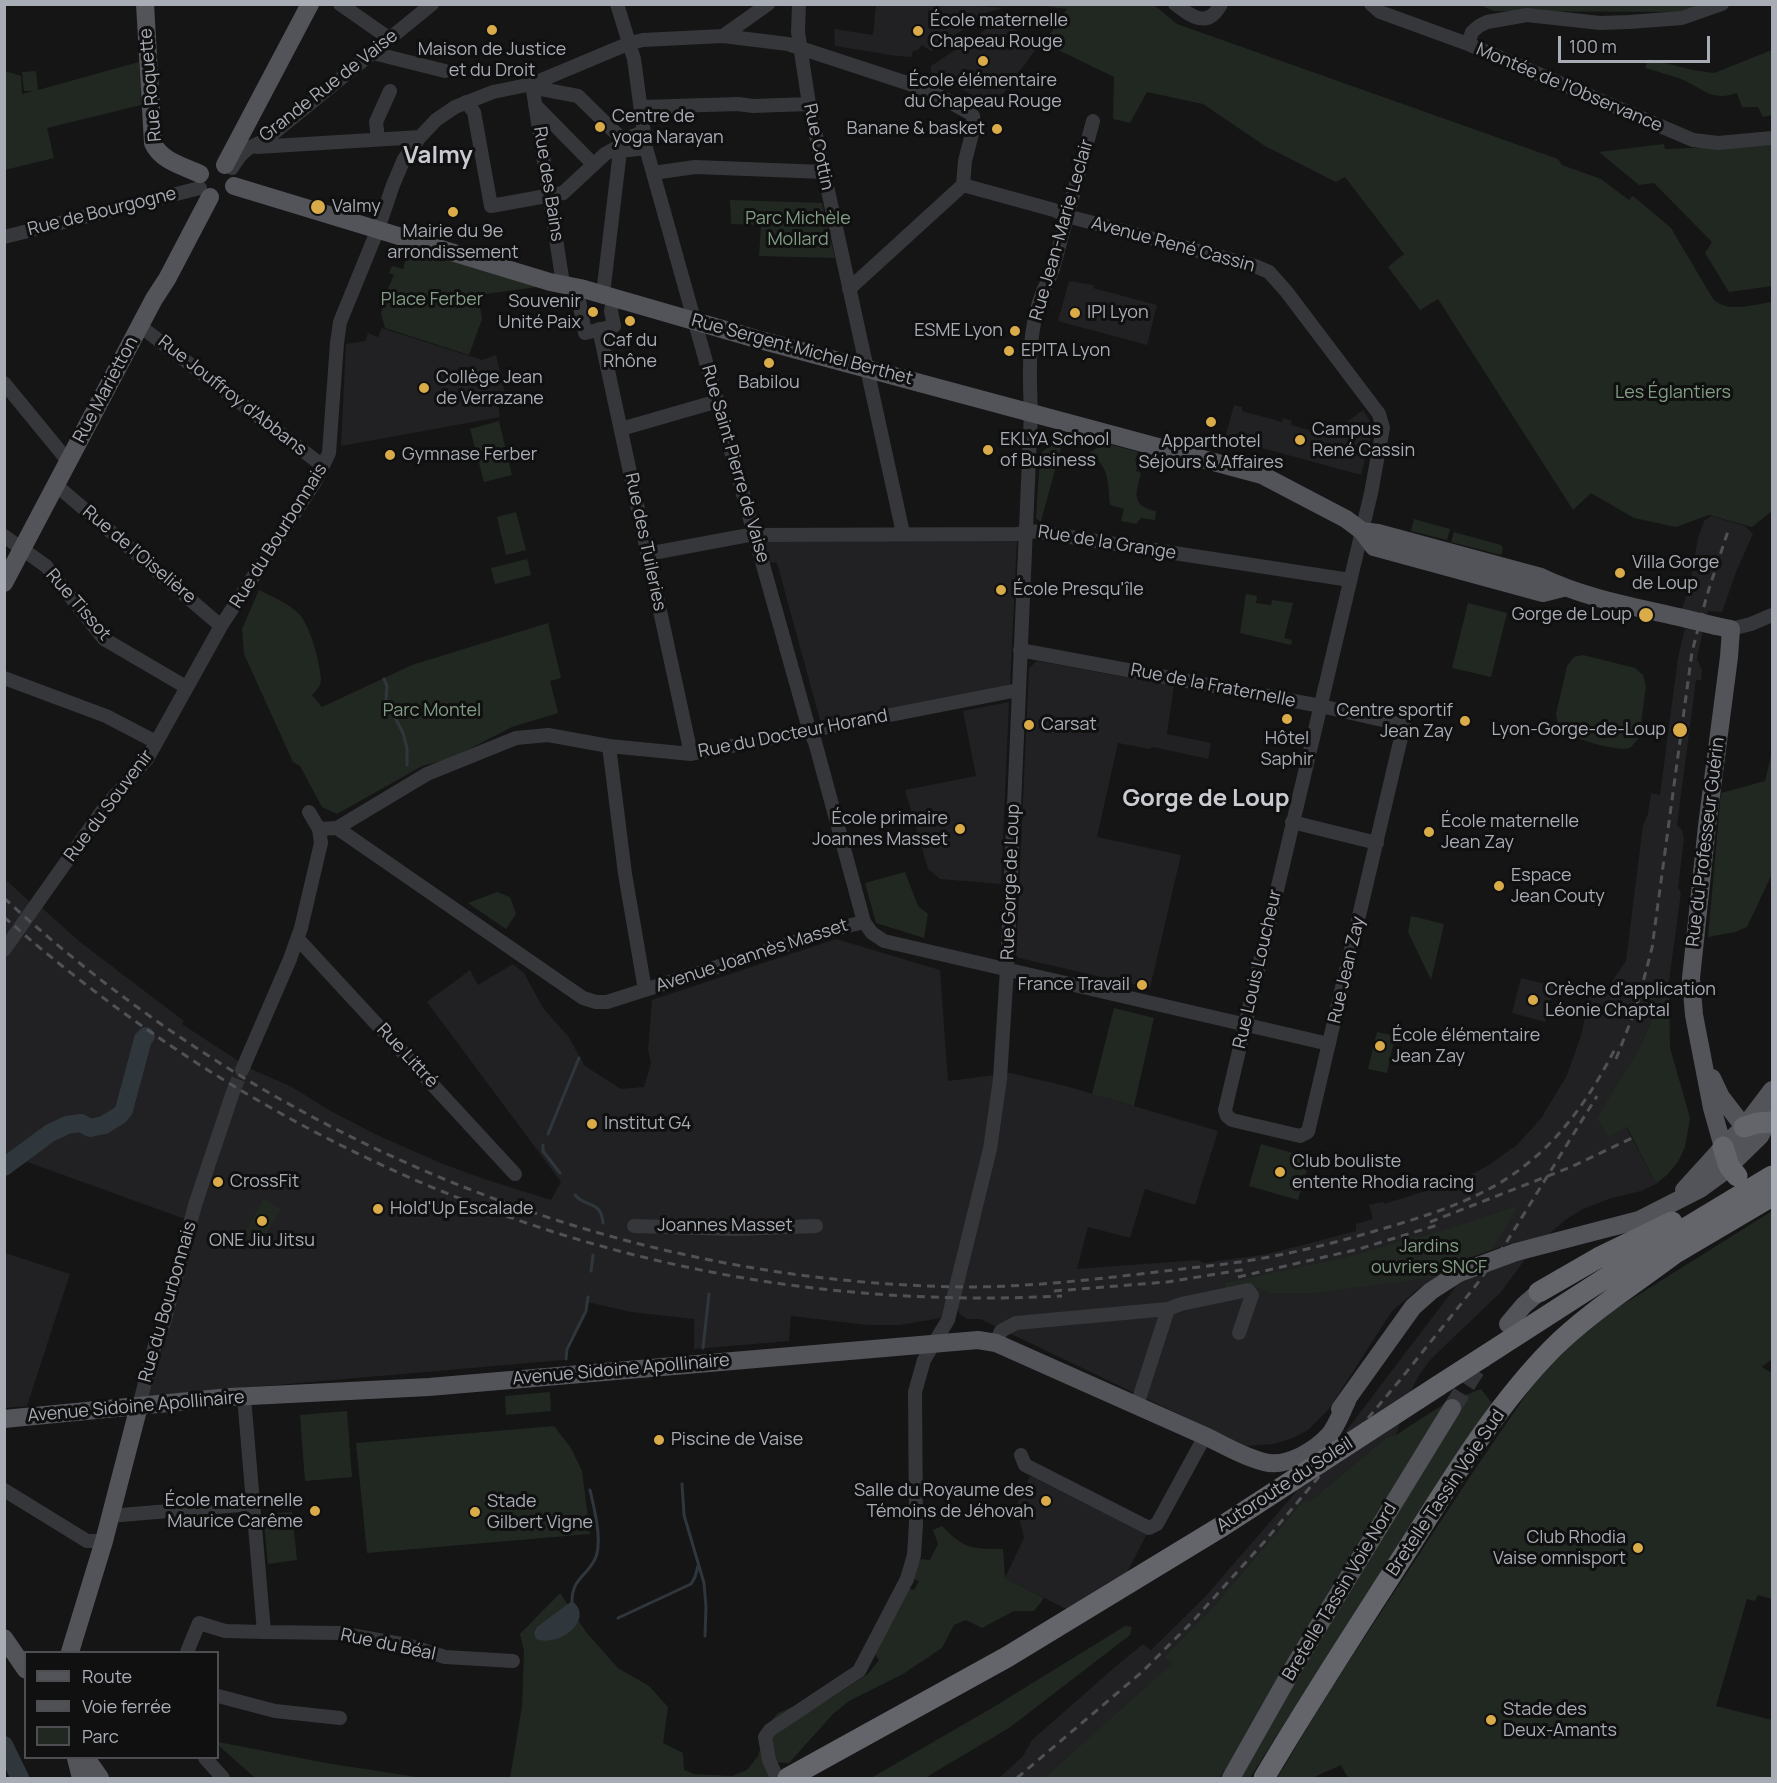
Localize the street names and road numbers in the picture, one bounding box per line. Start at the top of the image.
street label: Grande Rue de Vaise [256,25,402,147]
street label: Rue Roquette [135,27,167,143]
street label: Montée de l'Observance [1473,39,1665,137]
street label: Rue Cottin [798,102,838,192]
street label: Rue des Bains [528,125,568,243]
street label: Rue Jean-Marie Leclair [1026,137,1098,323]
street label: Rue de Bourgogne [25,183,179,241]
street label: Avenue René Cassin [1089,213,1257,277]
street label: Rue Sergent Michel Berthet [689,310,915,390]
street label: Rue Jouffroy d'Abbans [153,331,311,461]
street label: Rue Marietton [69,333,143,447]
street label: Rue Saint Pierre de Vaise [696,363,774,565]
street label: Rue du Bourbonnais [226,460,332,612]
street label: Rue des Tuileries [620,471,670,613]
street label: Rue de l'Oiselière [78,501,200,609]
street label: Rue de la Grange [1036,521,1178,565]
street label: Rue Tissot [41,565,115,645]
street label: Rue de la Fraternelle [1129,659,1297,713]
street label: Rue du Docteur Horand [697,705,889,763]
street label: Rue du Professeur Guérin [1682,736,1730,948]
street label: Rue du Souvenir [60,746,158,866]
street label: Rue Gorge de Loup [997,803,1025,961]
street label: Rue Louis Loucheur [1229,887,1287,1051]
street label: Rue Jean Zay [1324,914,1370,1026]
street label: Avenue Joannès Masset [653,915,851,997]
street label: Rue Littré [372,1019,442,1093]
street label: Joannes Masset [657,1215,793,1237]
street label: Rue du Bourbonnais [135,1219,201,1385]
street label: Avenue Sidoine Apollinaire [512,1350,730,1390]
street label: Avenue Sidoine Apollinaire [27,1387,245,1427]
street label: Bretelle Tassin Voie Sud [1382,1406,1510,1580]
street label: Autoroute du Soleil [1213,1433,1357,1537]
street label: Bretelle Tassin Voie Nord [1278,1499,1402,1685]
street label: Rue du Béal [338,1624,438,1666]

